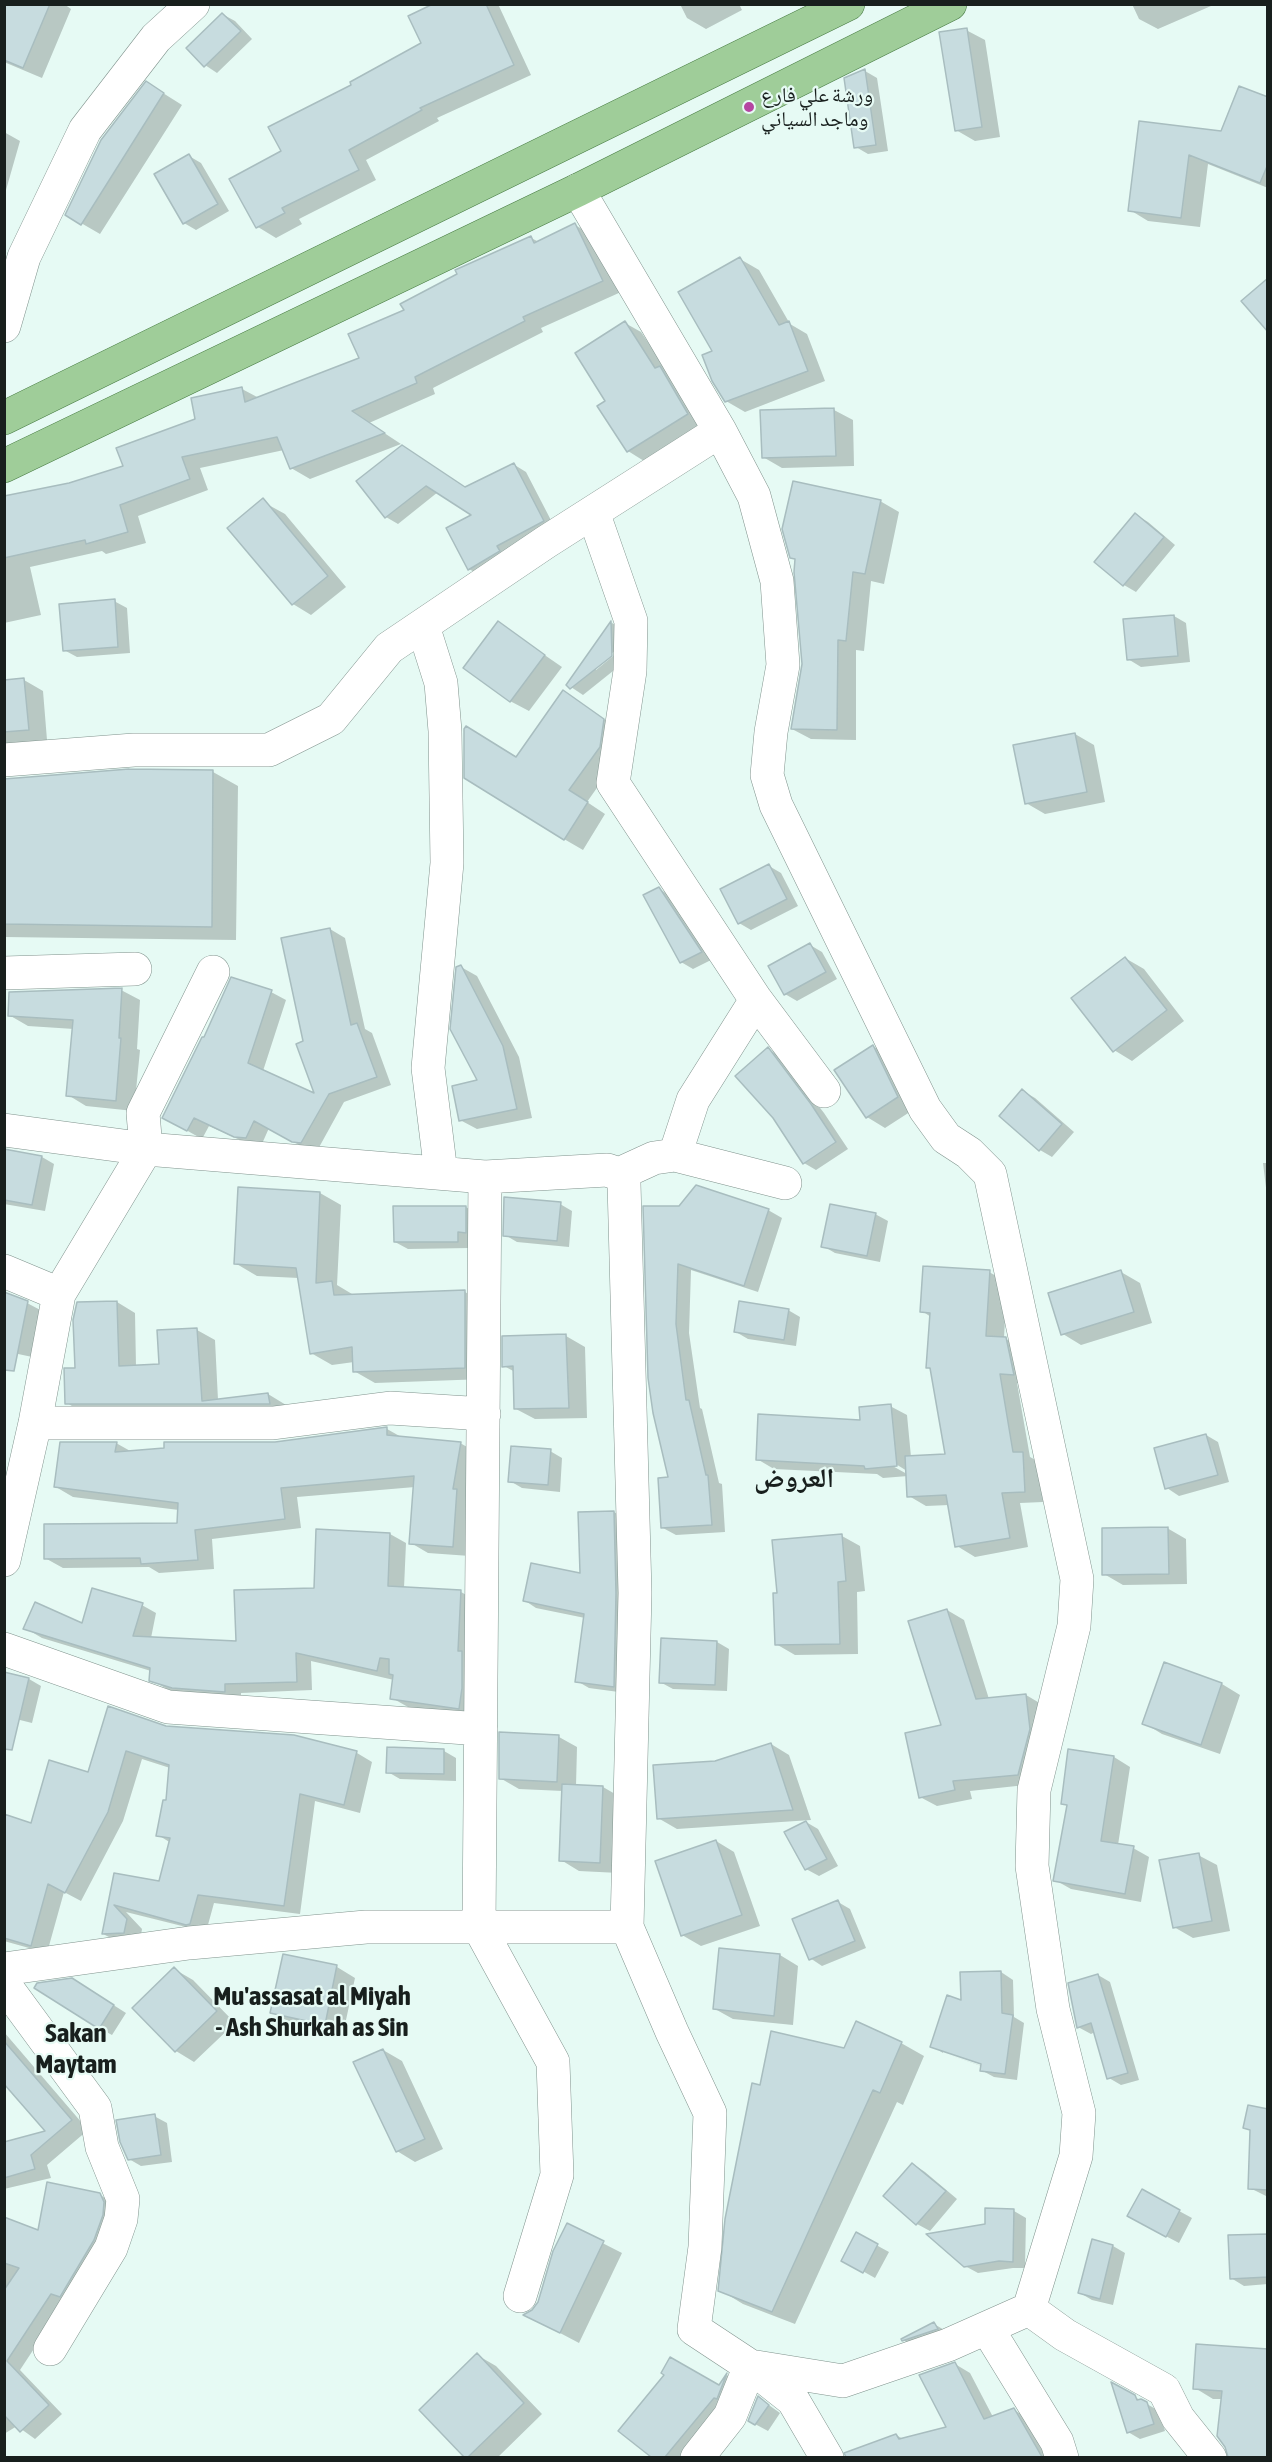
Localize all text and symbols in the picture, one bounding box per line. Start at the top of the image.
place label: ورشة علي فارع وماجد السياني [761,82,873,132]
marker: ورشة علي فارع وماجد السياني [742,100,756,114]
district label: العروض [754,1462,834,1494]
district label: Mu'assasat al Miyah - Ash Shurkah as Sin [213,1980,411,2043]
district label: Sakan Maytam [35,2017,117,2080]

